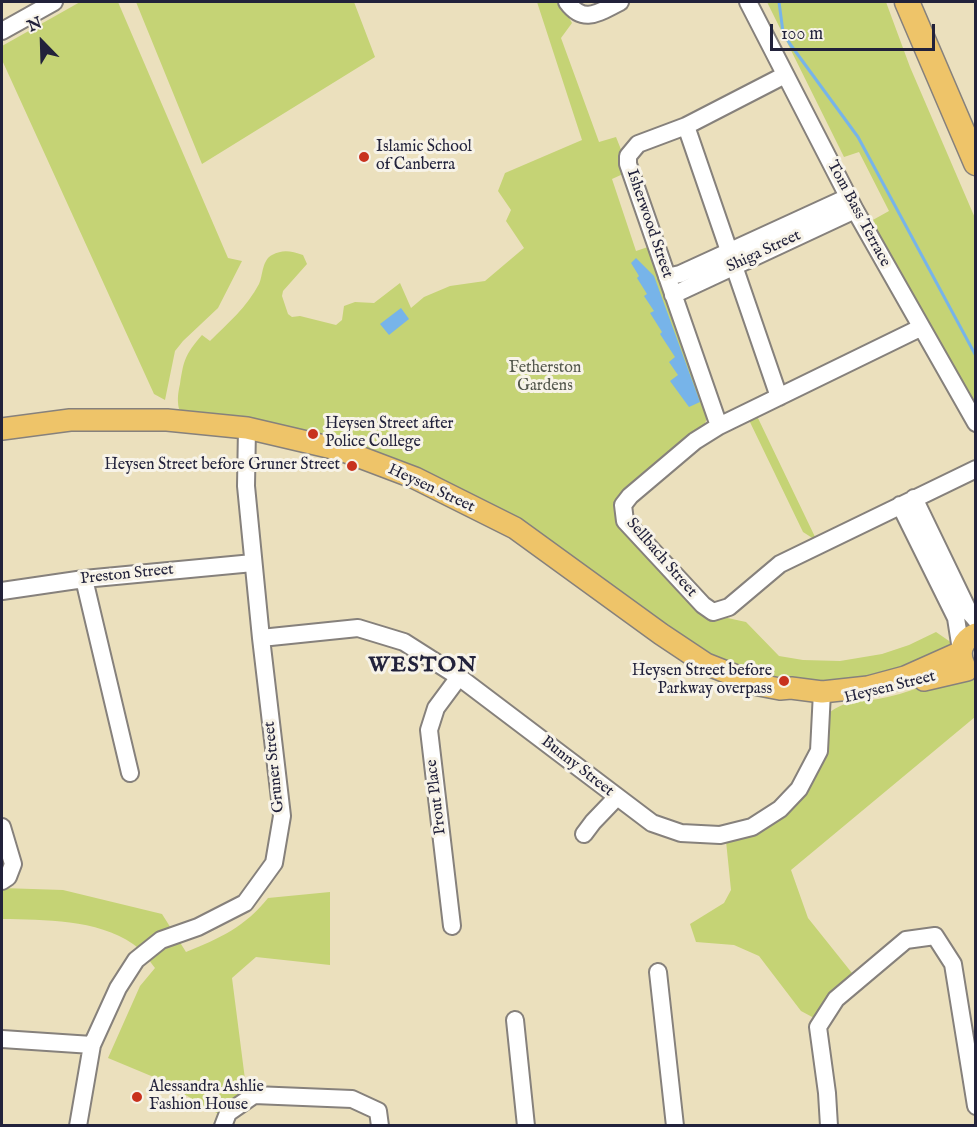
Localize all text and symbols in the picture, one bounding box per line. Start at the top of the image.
north arrow [12,12,72,72]
scale bar [773,12,938,50]
text: N [25,14,45,37]
text: 100 m [781,23,823,46]
place label: Islamic School of Canberra [376,138,472,176]
marker: Islamic School of Canberra [357,150,371,164]
street label: Tom Bass Terrace [822,158,894,270]
street label: Isherwood Street [621,167,677,281]
street label: Shiga Street [724,226,804,278]
park label: Fetherston Gardens [509,359,581,397]
place label: Heysen Street after Police College [325,415,453,453]
marker: Heysen Street after Police College [306,427,320,441]
place label: Heysen Street before Gruner Street [104,456,340,476]
marker: Heysen Street before Gruner Street [345,459,359,473]
street label: Heysen Street [385,461,477,517]
street label: Sellbach Street [621,515,701,601]
street label: Preston Street [79,561,175,589]
district label: WESTON [368,653,478,679]
place label: Heysen Street before Parkway overpass [632,662,772,700]
street label: Heysen Street [842,667,938,709]
marker: Heysen Street before Parkway overpass [777,674,791,688]
street label: Gruner Street [261,720,289,814]
street label: Bunny Street [537,733,617,801]
street label: Prout Place [423,758,451,836]
place label: Alessandra Ashlie Fashion House [149,1078,264,1116]
marker: Alessandra Ashlie Fashion House [130,1090,144,1104]

